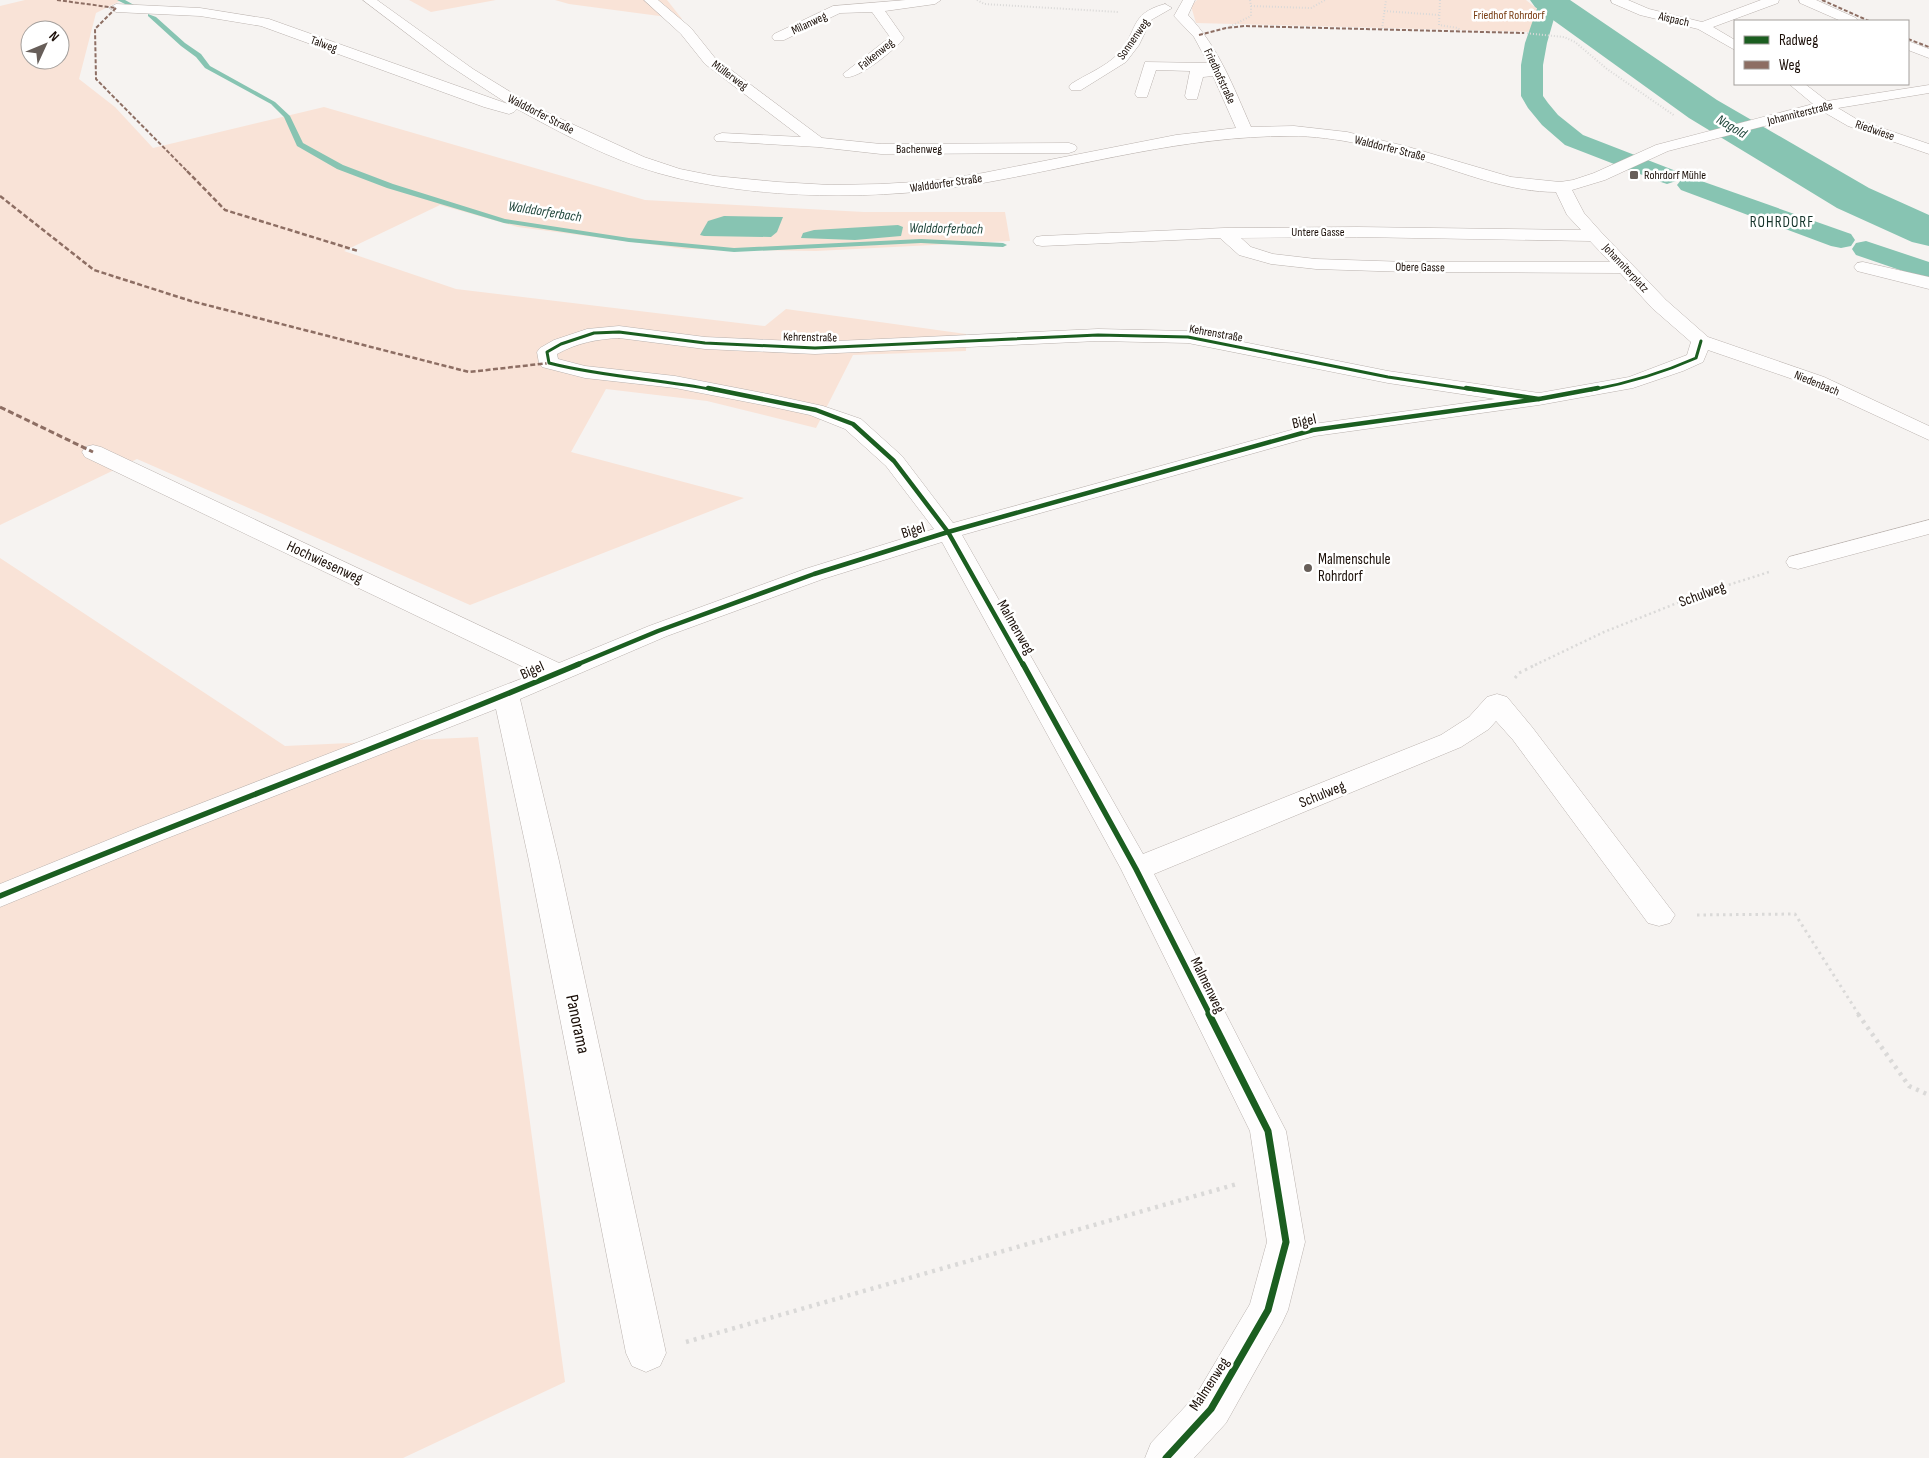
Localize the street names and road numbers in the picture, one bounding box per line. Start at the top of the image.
street label: Aispach [1656,8,1691,30]
street label: Milanweg [789,9,830,38]
street label: Sonnenweg [1114,16,1153,63]
street label: Talweg [308,33,339,56]
street label: Falkenweg [855,35,897,73]
street label: Friedhofstraße [1200,46,1239,106]
street label: Müllerweg [709,57,751,94]
street label: Walddorfer Straße [505,91,577,138]
street label: Johanniterstraße [1765,98,1835,129]
street label: Riedwiese [1853,117,1897,144]
street label: Walddorfer Straße [1353,132,1427,165]
street label: Bachenweg [896,142,942,157]
street label: Walddorfer Straße [909,171,983,196]
street label: Untere Gasse [1291,225,1345,240]
street label: Johanniterplatz [1599,240,1653,296]
street label: Obere Gasse [1395,260,1445,275]
street label: Kehrenstraße [1188,321,1244,346]
street label: Kehrenstraße [783,330,837,345]
street label: Niedenbach [1792,368,1842,399]
street label: Bigel [1290,410,1318,433]
street label: Bigel [899,518,928,543]
street label: Hochwiesenweg [284,537,366,588]
street label: Schulweg [1676,577,1728,612]
street label: Malmenweg [992,597,1039,658]
street label: Bigel [517,657,547,684]
street label: Schulweg [1296,777,1348,812]
street label: Malmenweg [1186,954,1229,1016]
street label: Panorama [561,993,594,1056]
street label: Malmenweg [1185,1354,1234,1415]

